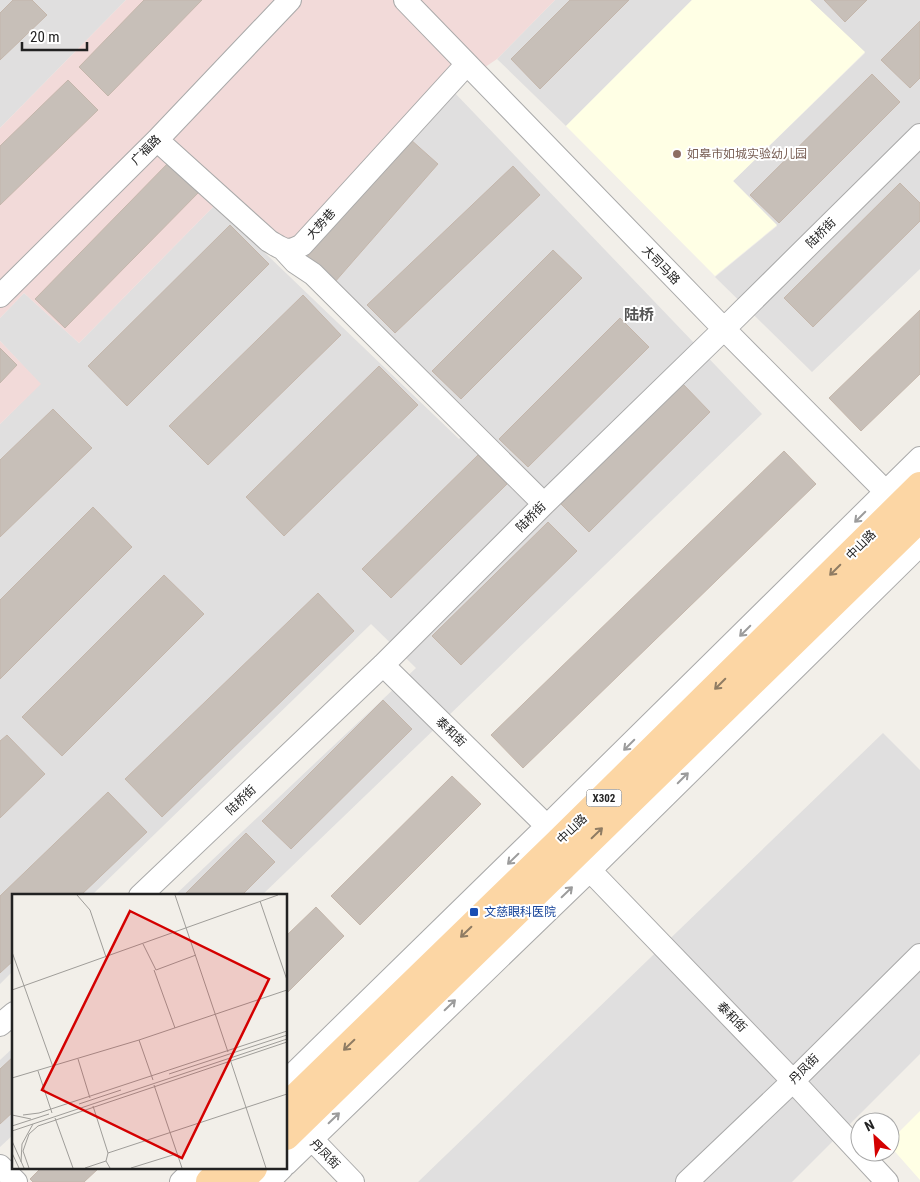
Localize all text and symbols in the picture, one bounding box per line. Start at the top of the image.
scale bar [22,20,88,52]
text: 20 m [30,28,60,46]
street label: 广福路 [128,132,164,168]
place label: 如皋市如城实验幼儿园 [687,147,807,161]
marker: 如皋市如城实验幼儿园 [671,148,683,160]
street label: 大势巷 [304,206,338,242]
street label: 陆桥街 [803,215,839,251]
street label: 大司马路 [639,243,683,287]
district label: 陆桥 [624,306,654,324]
street label: 陆桥街 [513,499,549,535]
one-way arrow [854,511,867,523]
street label: 中山路 [843,527,879,563]
one-way arrow [830,563,842,575]
one-way arrow [738,625,751,637]
one-way arrow [713,678,726,690]
street label: 泰和街 [433,714,469,750]
one-way arrow [623,739,635,751]
one-way arrow [677,772,689,784]
street label: 陆桥街 [223,782,259,818]
road number: X302 [586,790,622,806]
street label: 中山路 [554,811,590,847]
one-way arrow [591,827,603,839]
one-way arrow [507,853,519,865]
one-way arrow [561,886,574,898]
inset map [12,894,288,1170]
place label: 文慈眼科医院 [484,905,556,919]
marker: 文慈眼科医院 [468,906,480,918]
one-way arrow [460,926,472,938]
one-way arrow [444,999,457,1011]
street label: 泰和街 [714,999,750,1035]
one-way arrow [343,1039,356,1051]
street label: 丹凤街 [786,1051,822,1087]
one-way arrow [327,1112,339,1124]
north arrow [850,1112,900,1162]
text: N [862,1116,877,1134]
street label: 丹凤街 [307,1136,343,1172]

